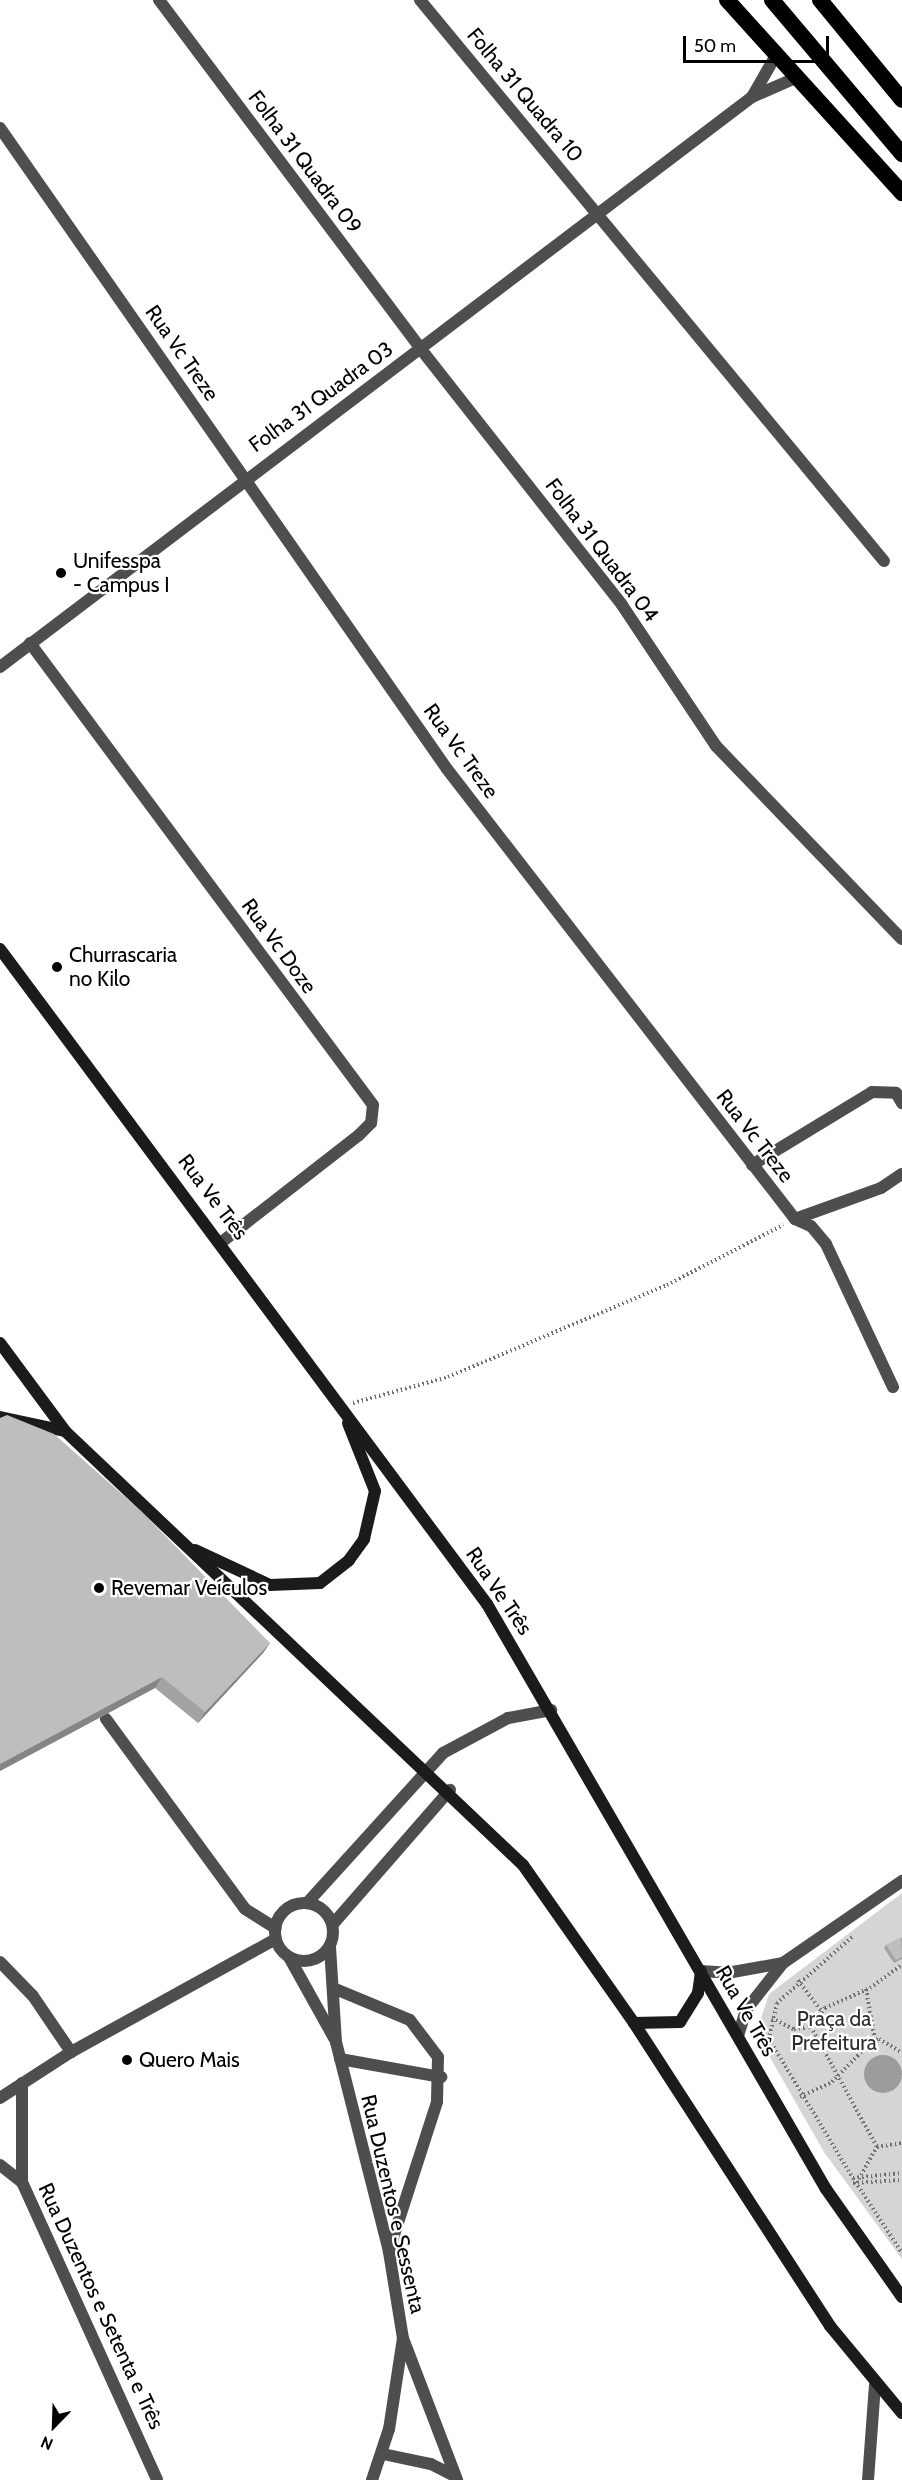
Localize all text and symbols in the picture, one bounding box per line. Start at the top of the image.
street label: Folha 31 Quadra 10 [462,23,588,167]
scale bar [686,24,832,62]
text: 50 m [694,35,736,57]
street label: Folha 31 Quadra 09 [243,86,367,238]
street label: Rua Vc Treze [140,300,224,406]
street label: Folha 31 Quadra 03 [244,336,398,458]
street label: Folha 31 Quadra 04 [540,474,664,626]
place label: Unifesspa - Campus I [73,548,170,598]
marker: Unifesspa - Campus I [54,566,68,580]
street label: Rua Vc Treze [418,699,504,803]
street label: Rua Vc Doze [236,894,322,998]
place label: Churrascaria no Kilo [69,942,177,992]
marker: Churrascaria no Kilo [50,960,64,974]
street label: Rua Vc Treze [711,1085,799,1187]
street label: Rua Ve Três [173,1149,253,1245]
street label: Rua Ve Três [460,1542,538,1640]
place label: Revemar Veículos [111,1575,267,1601]
marker: Revemar Veículos [92,1581,106,1595]
street label: Rua Ve Três [710,1961,782,2061]
park label: Praça da Prefeitura [791,2006,877,2056]
place label: Quero Mais [139,2047,240,2073]
marker: Quero Mais [120,2053,134,2067]
street label: Rua Duzentos e Sessenta [356,2092,430,2316]
street label: Rua Duzentos e Setenta e Três [33,2179,169,2433]
north arrow [24,2396,84,2456]
text: N [38,2432,56,2454]

